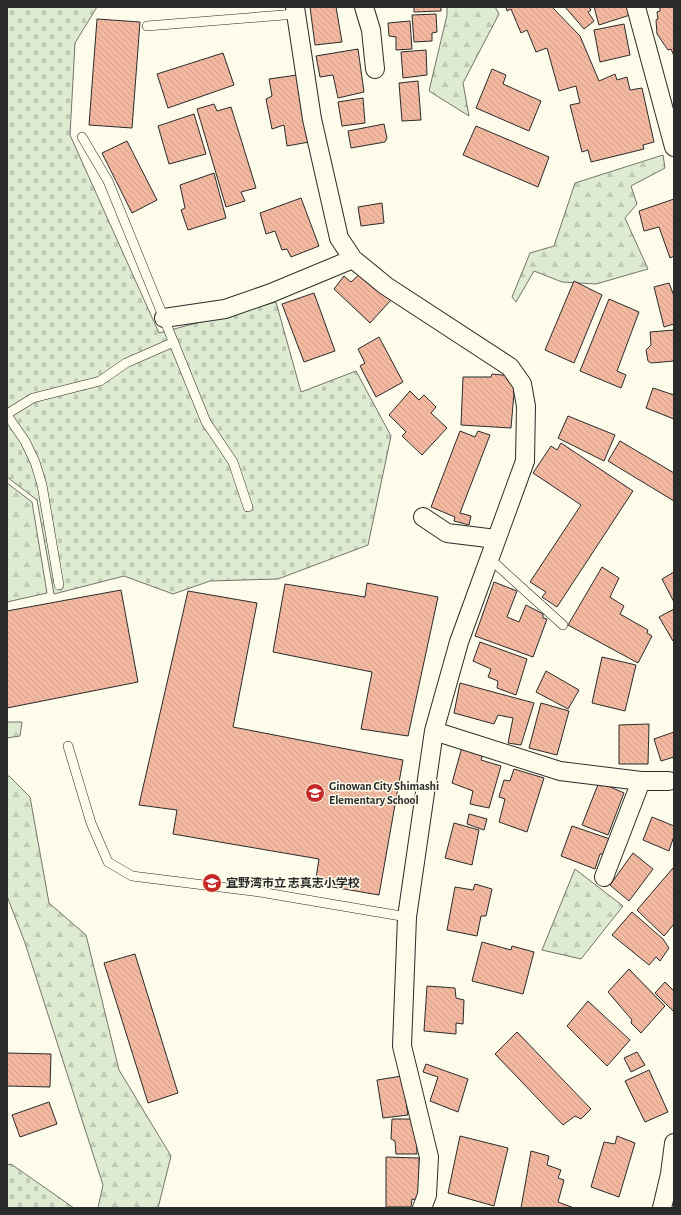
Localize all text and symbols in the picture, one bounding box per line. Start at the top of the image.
place label: Ginowan City Shimashi Elementary School [329,780,439,807]
school or university icon: Ginowan City Shimashi Elementary School [304,782,326,804]
school or university icon: 宜野湾市立 志真志小学校 [201,872,223,894]
place label: 宜野湾市立 志真志小学校 [226,876,360,889]

